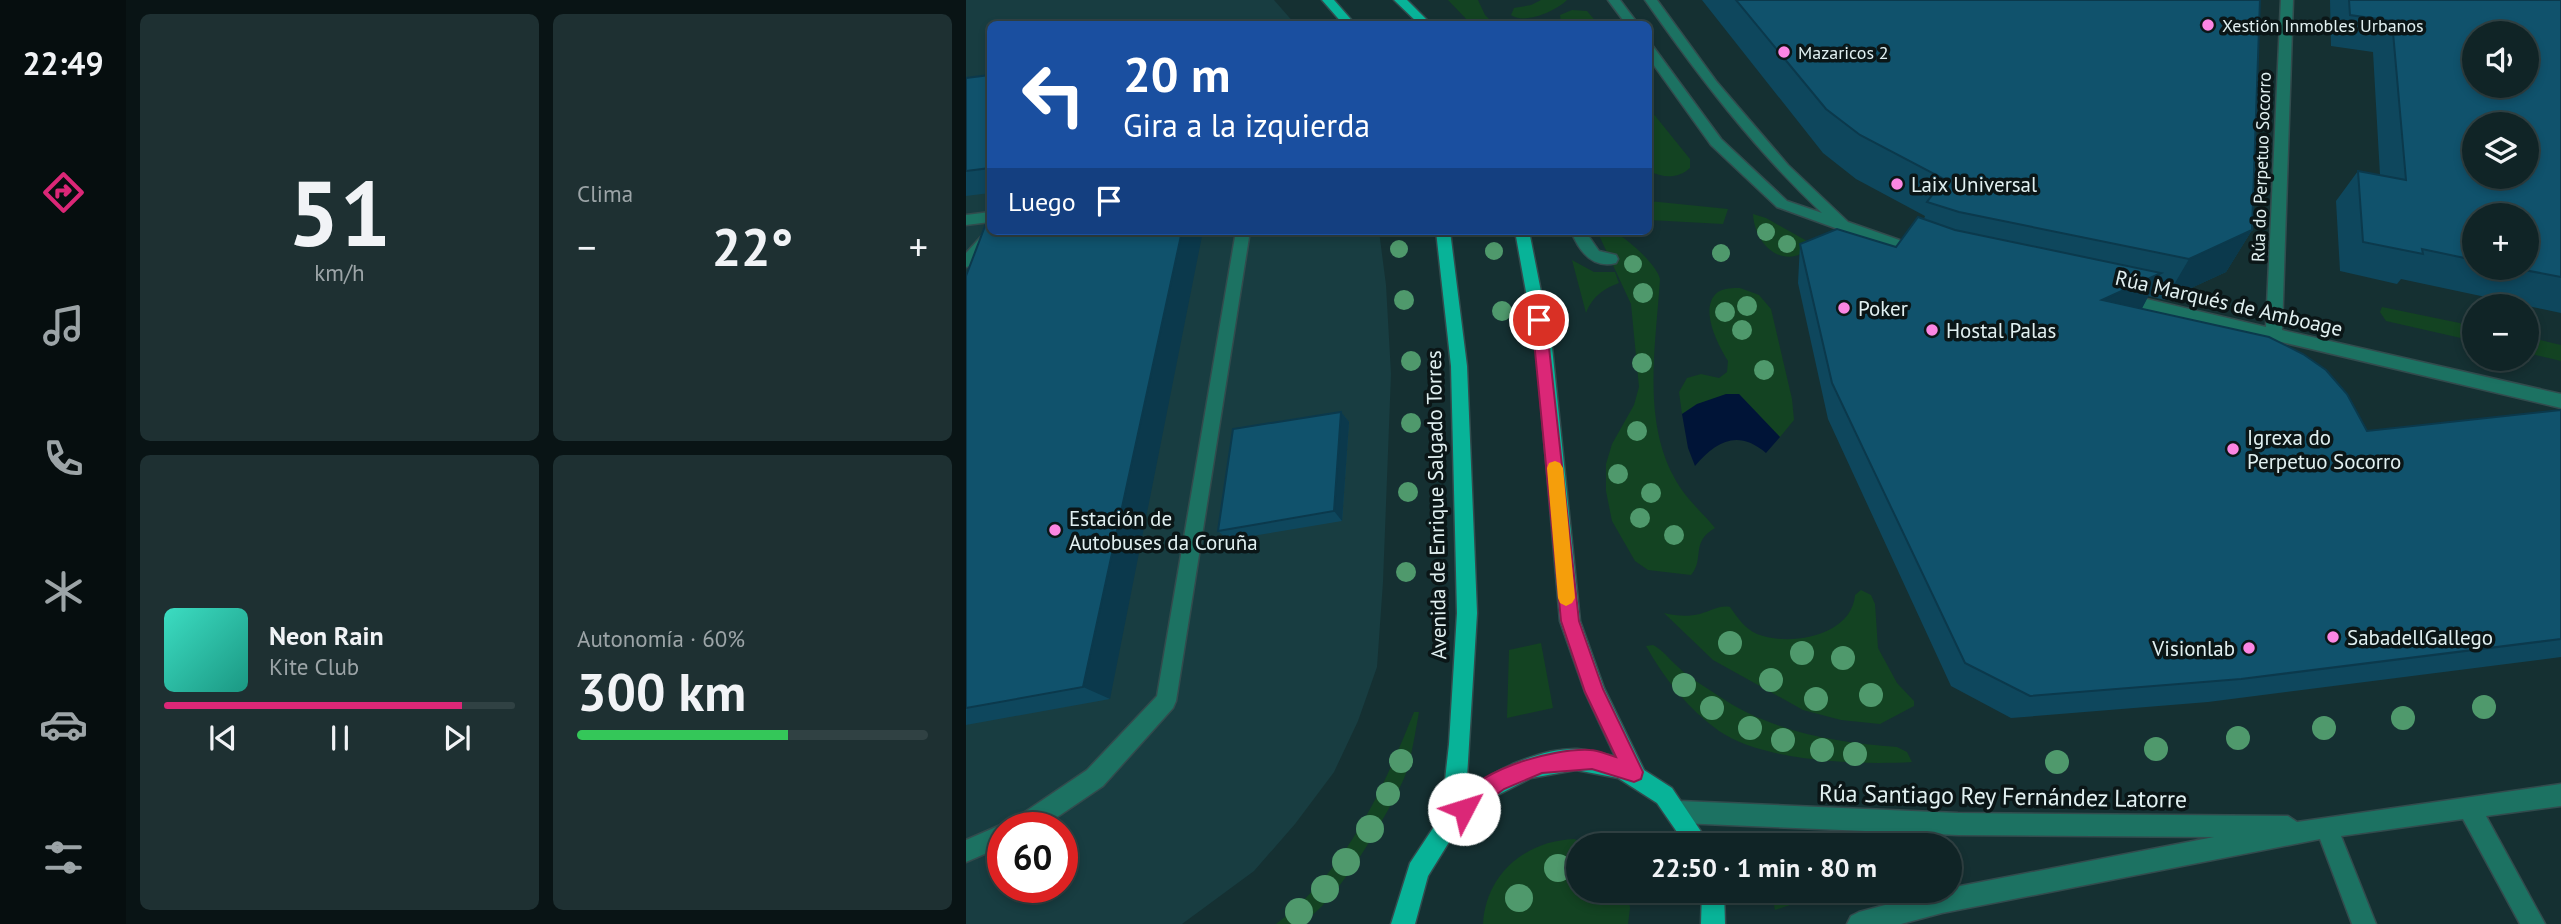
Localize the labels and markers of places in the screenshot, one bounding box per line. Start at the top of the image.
place label: Xestión Inmobles Urbanos [2222,14,2424,37]
marker: Xestión Inmobles Urbanos [2200,17,2216,33]
place label: Mazaricos 2 [1798,41,1889,64]
marker: Mazaricos 2 [1776,44,1792,60]
place label: Laix Universal [1911,171,2037,198]
marker: Laix Universal [1889,176,1905,192]
pin [1509,290,1569,350]
place label: Poker [1858,295,1908,322]
marker: Poker [1836,300,1852,316]
place label: Hostal Palas [1946,317,2056,344]
marker: Hostal Palas [1924,322,1940,338]
place label: Igrexa do Perpetuo Socorro [2247,424,2401,475]
marker: Igrexa do Perpetuo Socorro [2225,441,2241,457]
place label: Estación de Autobuses da Coruña [1069,505,1258,556]
marker: Estación de Autobuses da Coruña [1047,522,1063,538]
place label: SabadellGallego [2347,624,2493,651]
marker: SabadellGallego [2325,629,2341,645]
place label: Visionlab [2151,635,2235,662]
marker: Visionlab [2241,640,2257,656]

